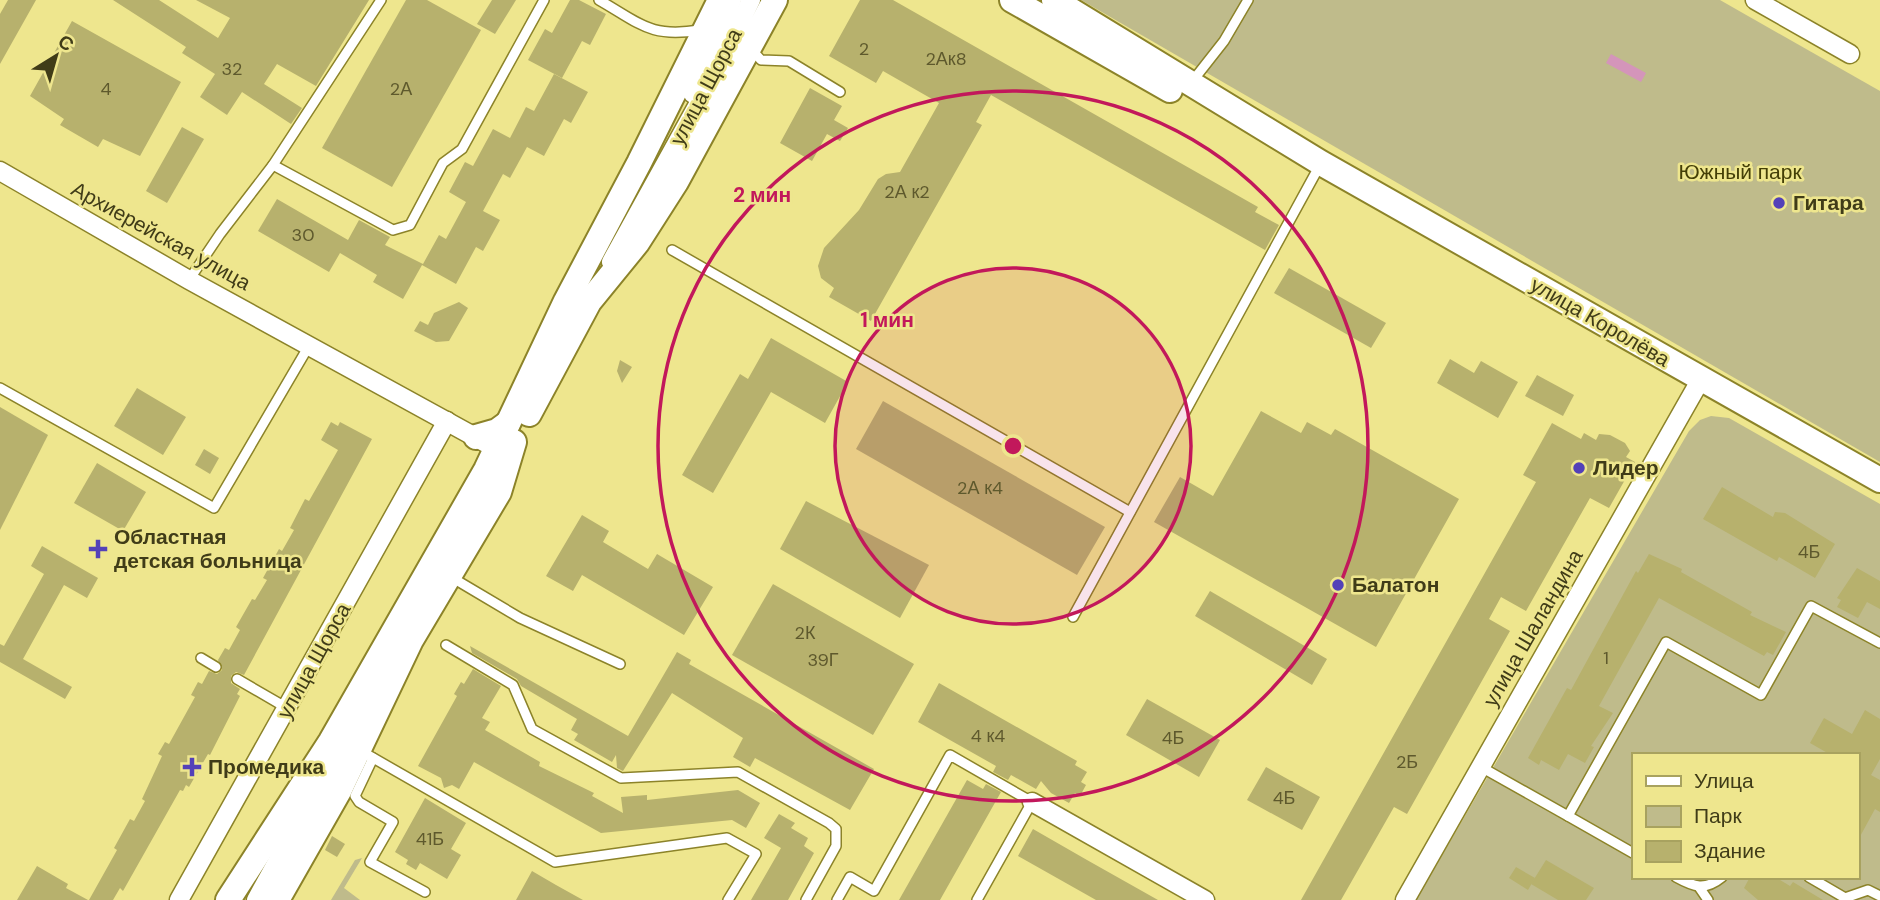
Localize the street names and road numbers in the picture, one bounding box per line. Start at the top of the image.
street label: улица Щорса [663,23,749,150]
street label: Архиерейская улица [66,175,256,297]
street label: улица Королёва [1525,271,1675,373]
street label: улица Шаландина [1477,544,1590,712]
street label: улица Щорса [271,598,358,724]

